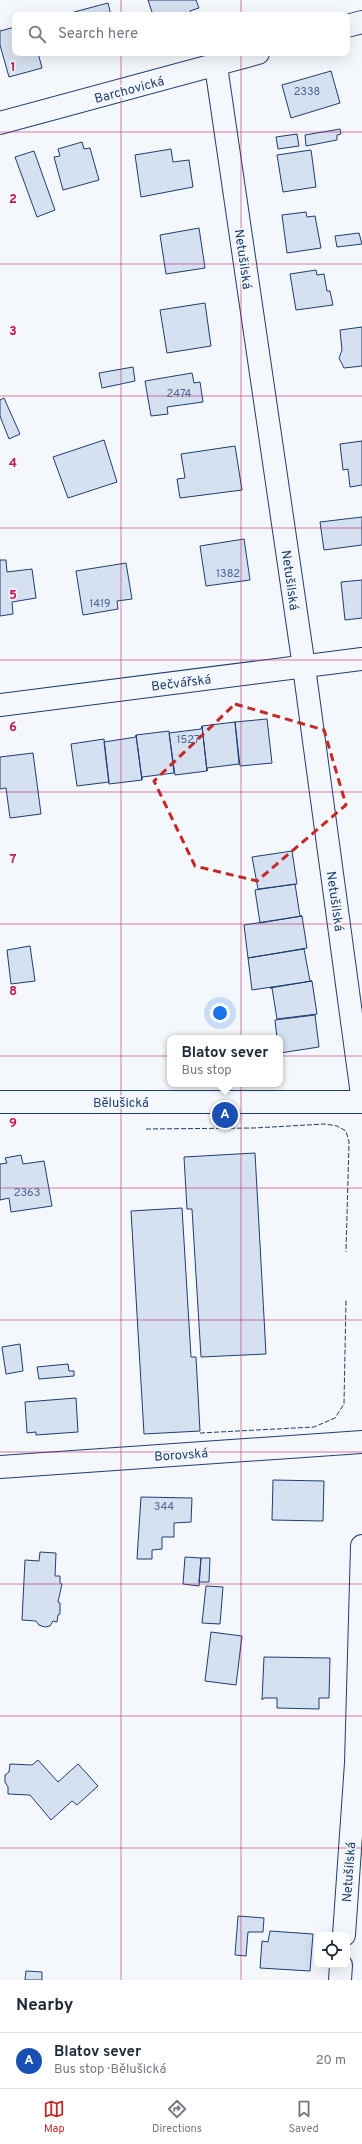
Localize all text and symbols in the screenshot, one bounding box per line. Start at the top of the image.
search box [12,12,350,56]
icon: search [26,23,48,45]
text: Search here [58,25,138,44]
text: 1 [10,60,16,76]
street label: Barchovická [93,74,166,108]
house number: 2338 [294,85,320,99]
text: 2 [9,192,17,208]
street label: Netušilská [230,228,254,291]
text: 3 [9,324,17,340]
house number: 2474 [167,387,192,401]
text: 4 [9,456,17,472]
street label: Netušilská [277,549,301,612]
house number: 1382 [216,567,240,581]
text: 5 [9,588,17,604]
house number: 1419 [89,597,111,611]
street label: Bečvářská [150,672,212,696]
text: 6 [9,720,17,736]
house number: 1527 [176,733,200,747]
text: 7 [10,852,17,868]
street label: Netušilská [322,870,346,933]
text: 8 [9,984,17,1000]
your location [210,1003,230,1023]
popup [167,1035,283,1087]
text: Blatov sever [181,1044,269,1063]
text: Bus stop [181,1063,232,1079]
street label: Bělušická [93,1096,149,1112]
pin: A [212,1100,238,1130]
text: 9 [9,1116,17,1132]
house number: 2363 [14,1186,40,1200]
street label: Borovská [154,1446,209,1466]
house number: 344 [154,1500,174,1514]
street label: Netušilská [340,1841,360,1903]
map controls [314,1932,350,1968]
button: locate [314,1932,350,1968]
text: Nearby [16,1995,73,2017]
text: Blatov sever [54,2043,141,2062]
text: A [24,2053,34,2069]
text: 20 m [316,2053,346,2069]
text: Bus stop · Bělušická [54,2062,166,2078]
tab: Map [43,2098,65,2136]
tab: Directions [152,2098,202,2136]
tab: Saved [288,2098,319,2136]

